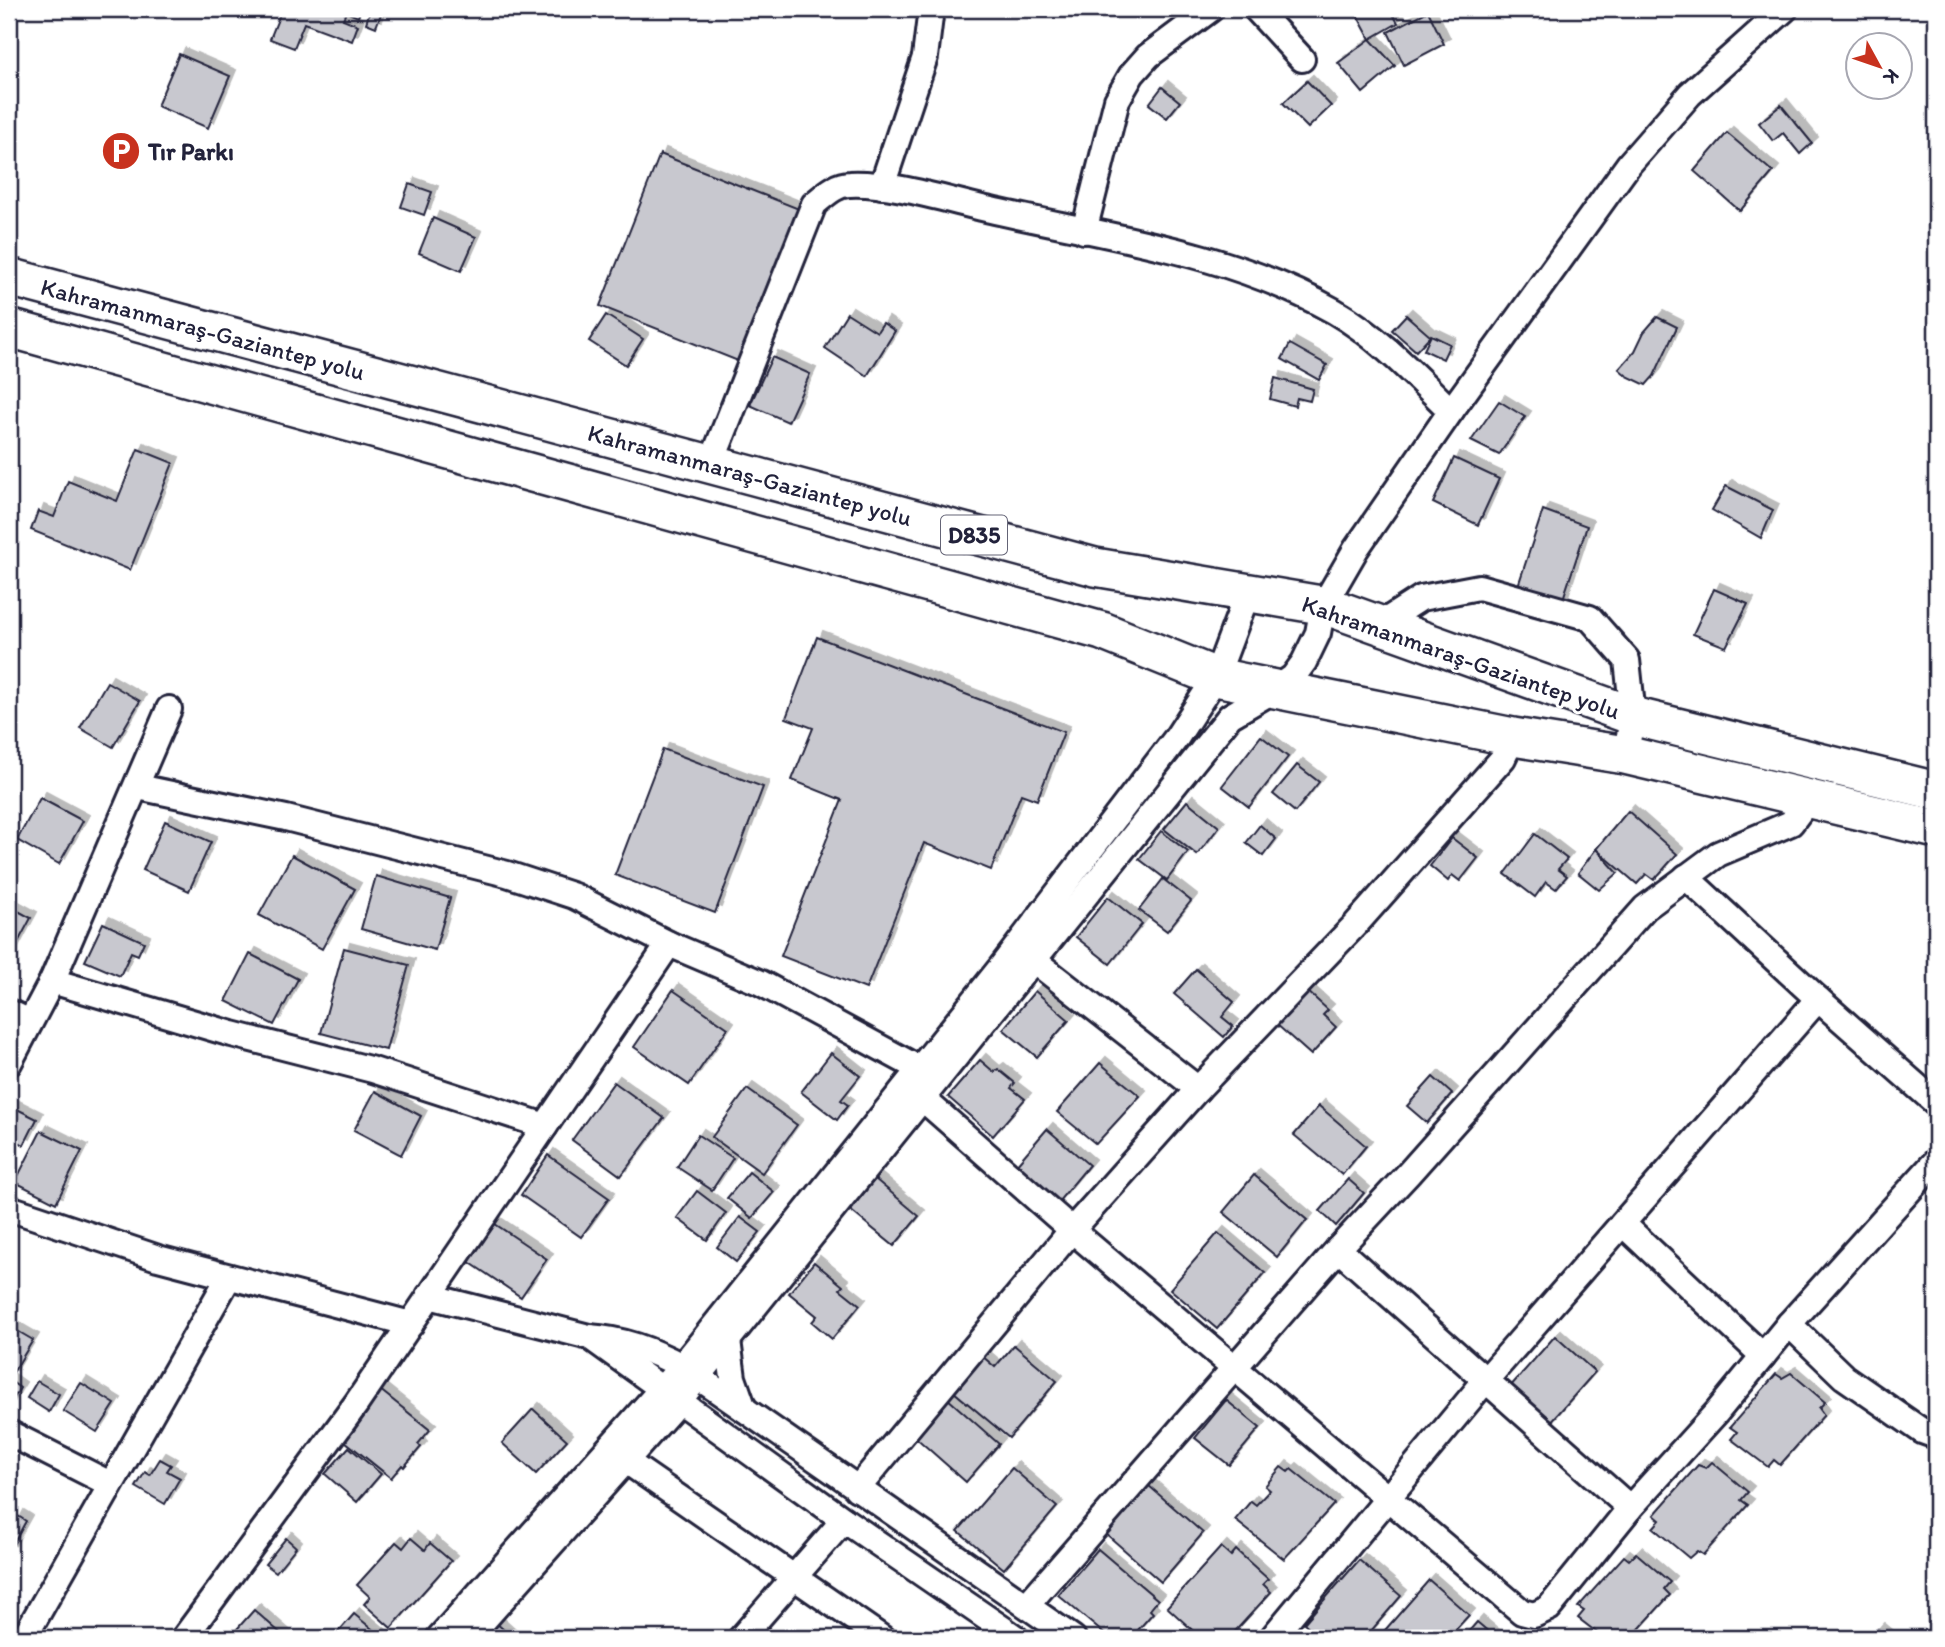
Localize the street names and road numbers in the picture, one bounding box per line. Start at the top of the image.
street label: Kahramanmaraş-Gaziantep yolu [38,272,368,386]
street label: Kahramanmaraş-Gaziantep yolu [585,418,915,532]
road number: D835 [941,516,1007,554]
street label: Kahramanmaraş-Gaziantep yolu [1298,589,1624,725]

